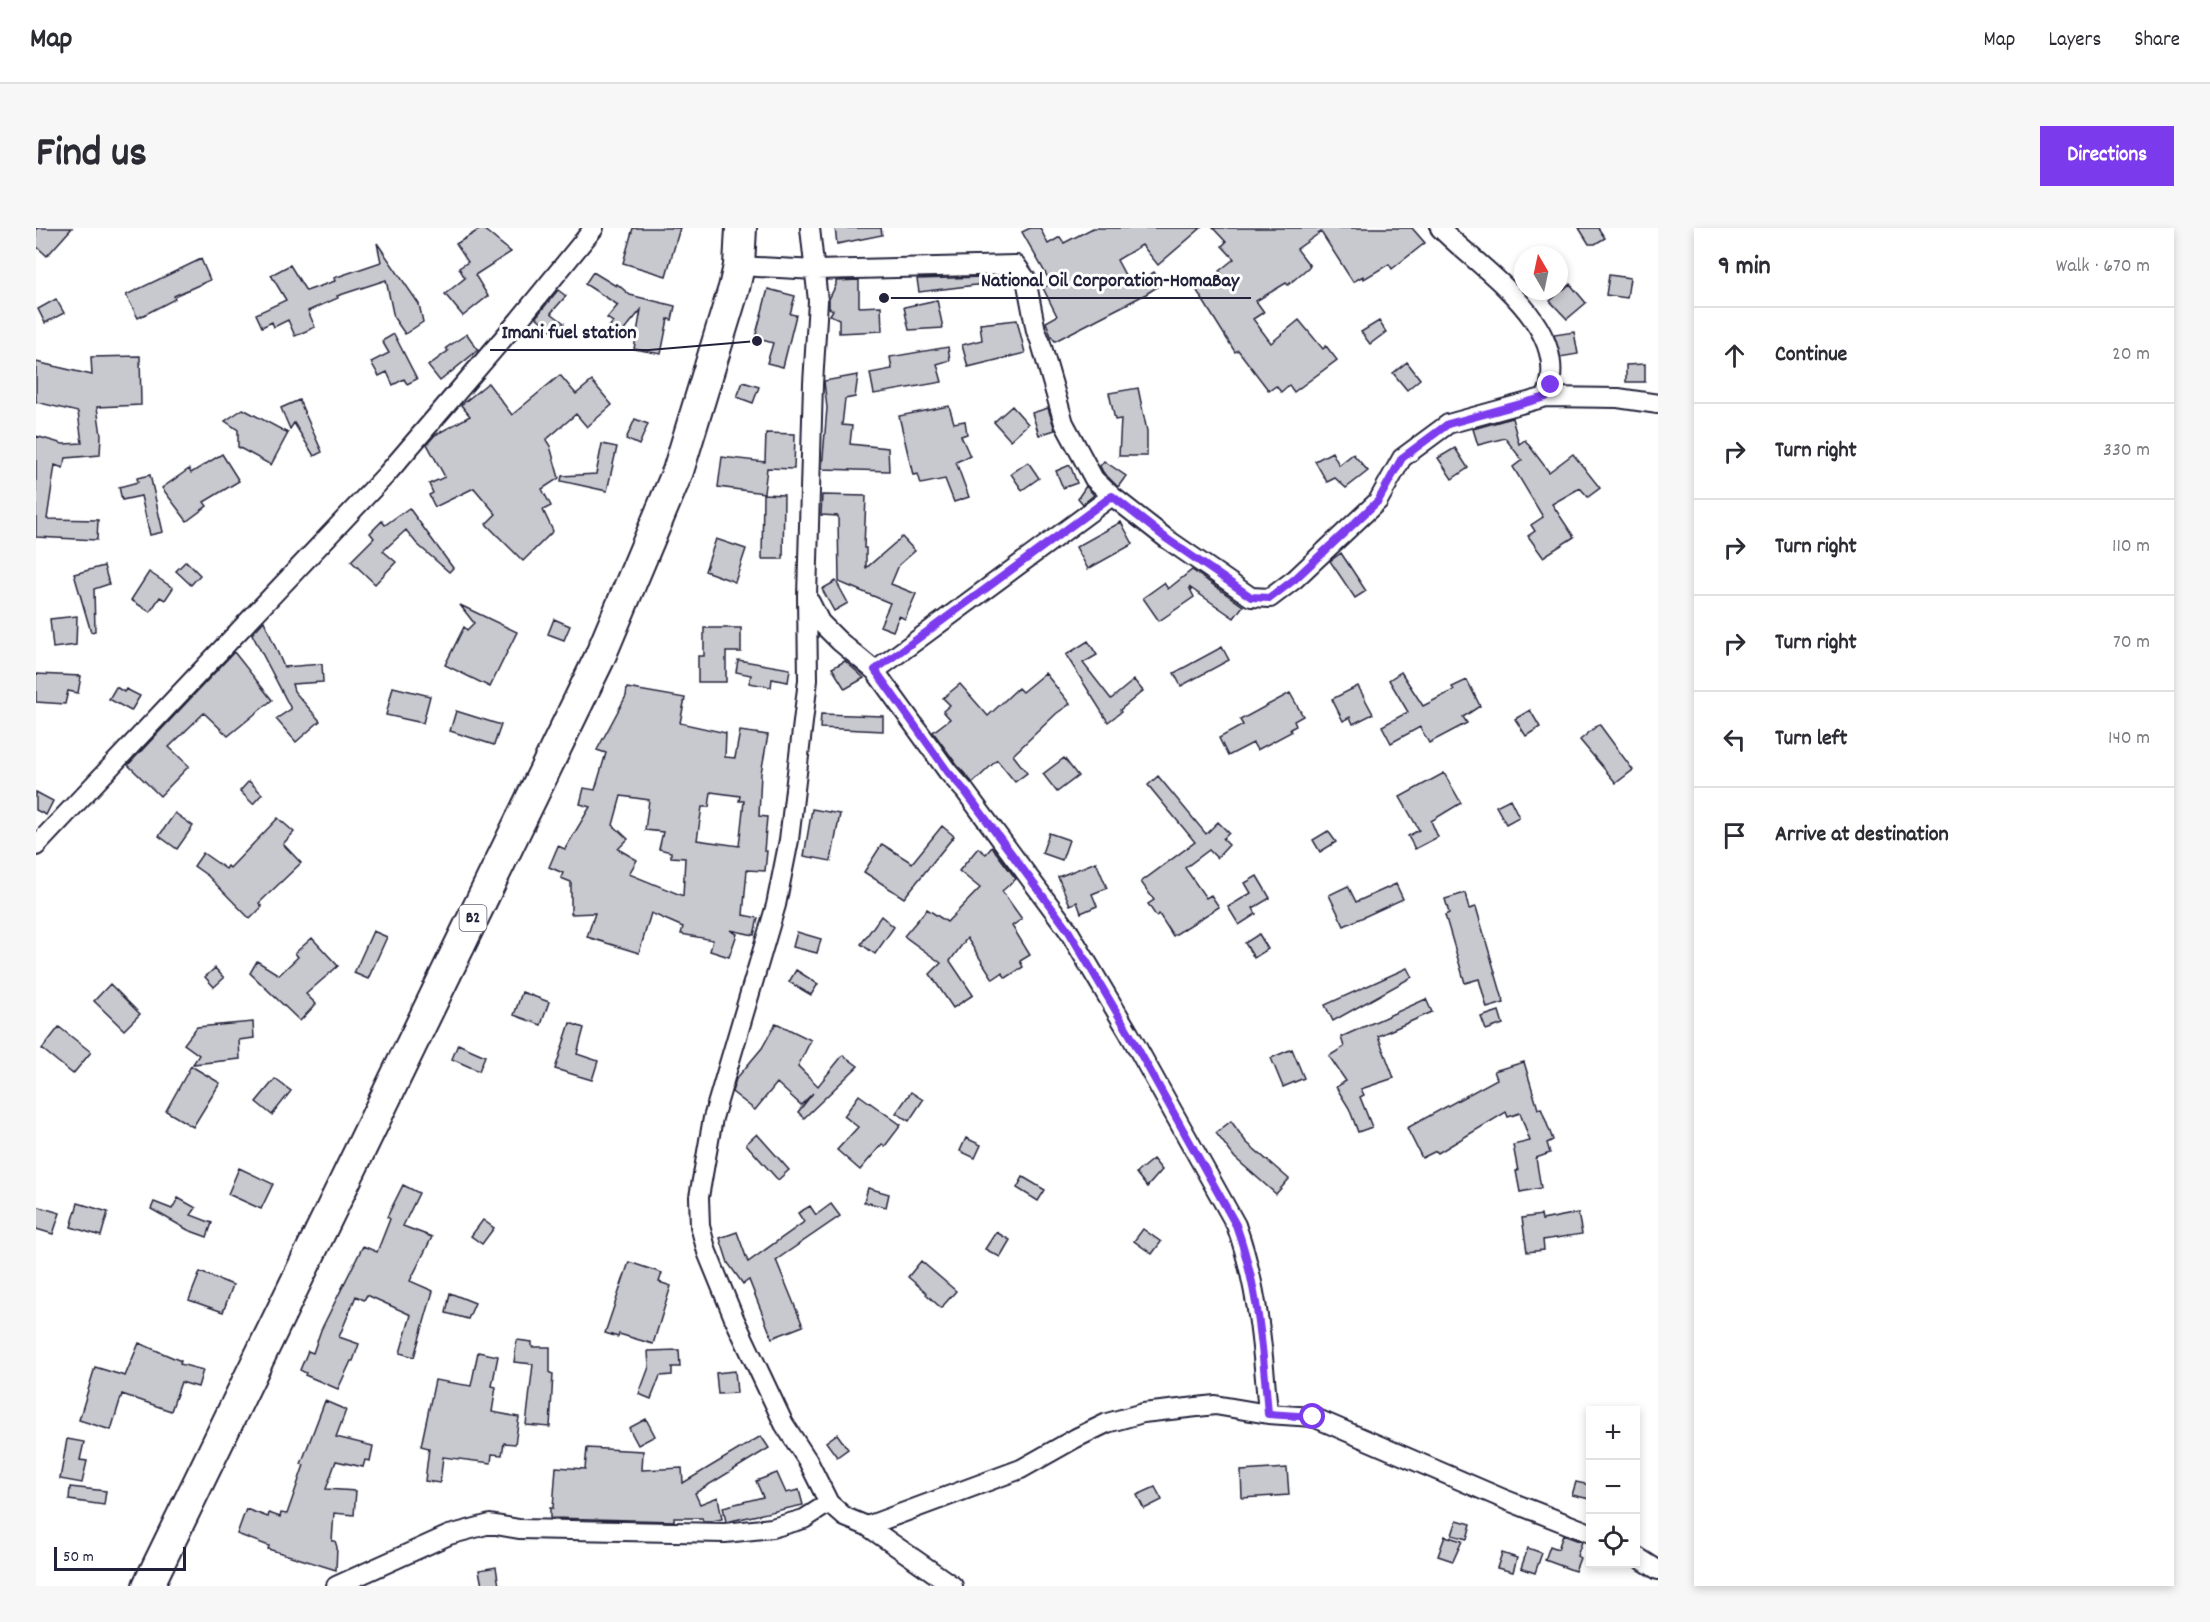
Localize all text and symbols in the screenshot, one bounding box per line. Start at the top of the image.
text: Map [30,21,72,61]
text: Map [1984,26,2015,56]
text: Layers [2048,26,2101,56]
text: Share [2134,26,2180,56]
text: Find us [36,126,147,186]
button: Directions [2040,126,2174,186]
north arrow [1514,246,1568,300]
text: 9 min [1718,249,1771,286]
text: Walk · 670 m [2056,253,2150,281]
callout: National Oil Corporation-HomaBay [969,260,1251,298]
text: National Oil Corporation-HomaBay [981,268,1240,296]
callout: Imani fuel station [490,312,649,350]
text: Imani fuel station [502,320,636,348]
icon: ahead [1718,339,1751,372]
text: Continue [1775,340,1847,371]
text: 20 m [2112,341,2150,369]
route end [1537,371,1563,397]
icon: right [1718,435,1751,468]
text: Turn right [1775,436,1857,467]
text: 330 m [2103,437,2150,465]
icon: right [1718,531,1751,564]
text: Turn right [1775,532,1857,563]
text: 110 m [2112,533,2150,561]
icon: right [1718,627,1751,660]
text: Turn right [1775,628,1857,659]
text: 70 m [2113,629,2150,657]
icon: left [1718,723,1751,756]
text: Turn left [1775,724,1847,755]
text: 140 m [2108,725,2150,753]
icon: arrive [1718,819,1751,852]
text: Arrive at destination [1775,820,1949,851]
road number: B2 [460,905,486,931]
route start [1299,1403,1325,1429]
map controls [1586,1406,1640,1568]
button: + [1586,1406,1640,1460]
button: − [1586,1460,1640,1514]
button: locate [1586,1514,1640,1568]
scale bar [54,1544,186,1572]
text: 50 m [63,1546,94,1569]

